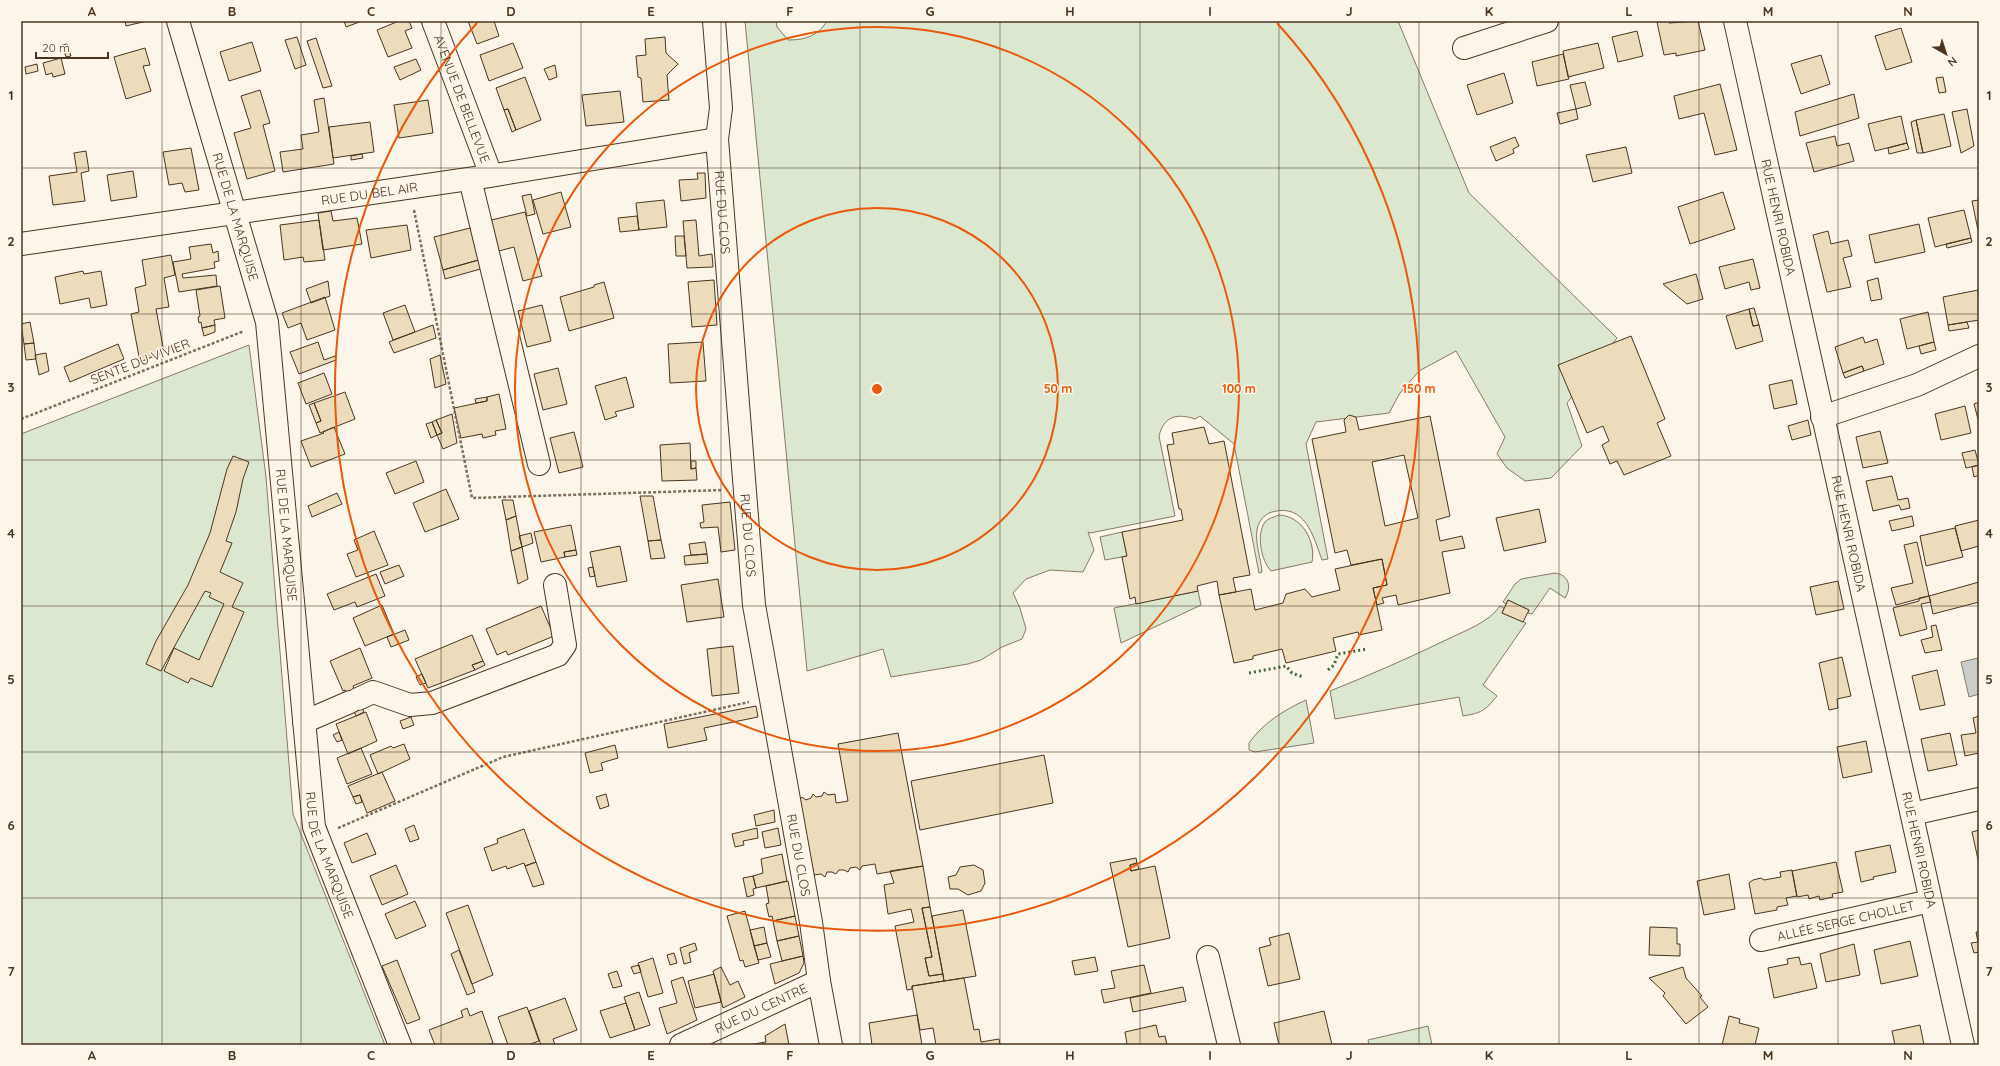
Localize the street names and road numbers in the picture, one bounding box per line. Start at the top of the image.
street label: AVENUE DE BELLEVUE [431,32,494,165]
street label: RUE DE LA MARQUISE [209,150,262,283]
street label: RUE HENRI ROBIDA [1758,158,1800,277]
street label: RUE DU CLOS [712,170,734,255]
street label: RUE DU BEL AIR [320,178,419,208]
street label: SENTE DU VIVIER [88,335,192,387]
street label: RUE DE LA MARQUISE [273,468,301,602]
street label: RUE HENRI ROBIDA [1828,474,1870,594]
street label: RUE DU CLOS [737,493,760,578]
street label: RUE HENRI ROBIDA [1899,790,1940,910]
street label: RUE DE LA MARQUISE [303,791,357,921]
street label: RUE DU CLOS [784,812,814,898]
street label: ALLÉE SERGE CHOLLET [1775,897,1916,944]
street label: RUE DU CENTRE [712,980,810,1036]

